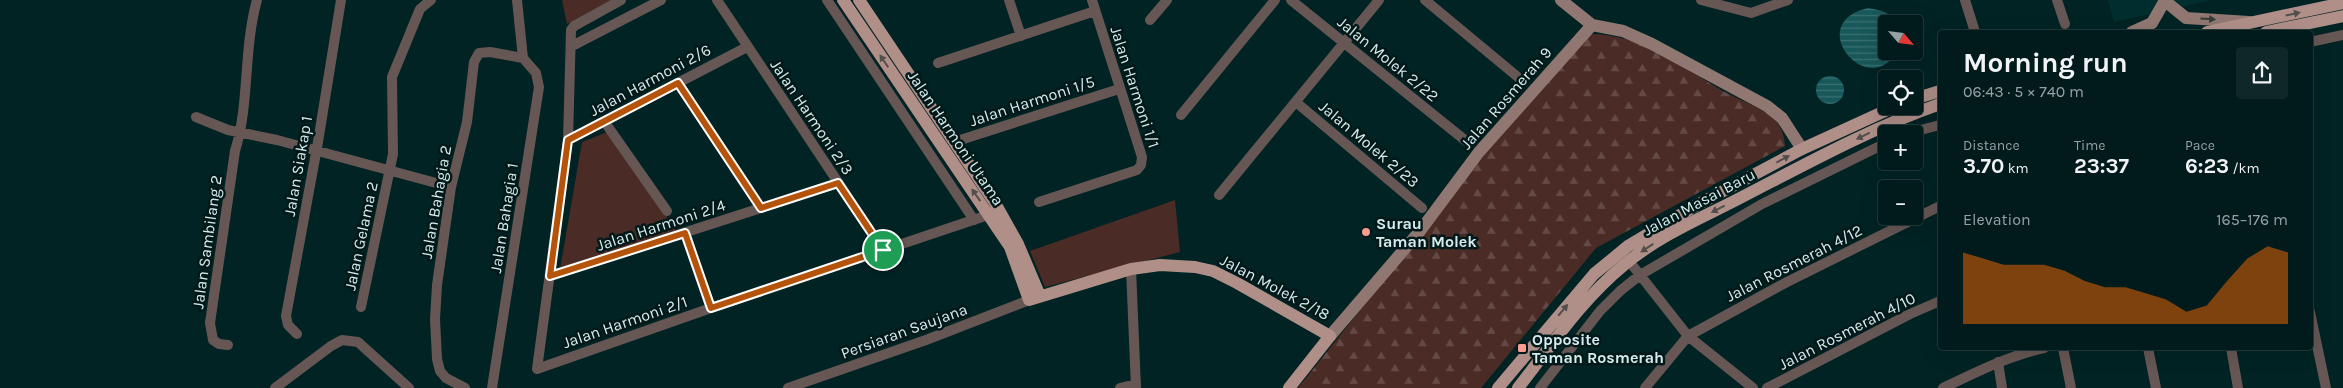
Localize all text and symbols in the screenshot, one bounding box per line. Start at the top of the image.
one-way arrow [2285,10,2301,18]
street label: Jalan Molek 2/22 [1334,12,1442,106]
north arrow [1878,15,1922,60]
map controls [1878,15,1923,225]
one-way arrow [2200,15,2216,23]
street label: Jalan Harmoni 1/1 [1106,24,1164,150]
street label: Jalan Harmoni 2/6 [586,40,714,120]
street label: Jalan Rosmerah 9 [1456,43,1556,153]
text: Morning run [1963,46,2128,79]
button: share [2236,47,2288,99]
one-way arrow [879,54,889,67]
street label: Jalan Harmoni 2/3 [766,56,858,178]
street label: Jalan Harmoni Utama [904,67,1008,209]
button: locate [1878,70,1923,115]
street label: Jalan Harmoni 1/5 [967,72,1097,130]
text: 06:43 · 5 × 740 m [1963,82,2084,101]
street label: Jalan Molek 2/23 [1315,97,1423,191]
street label: Jalan Siakap 1 [280,114,316,218]
button: + [1878,125,1923,170]
one-way arrow [1856,132,1870,140]
text: Distance [1963,137,2020,154]
text: Time [2074,137,2105,154]
text: Pace [2185,137,2215,154]
street label: Jalan Bahagia 2 [417,144,455,260]
text: 3.70 [1963,154,2004,178]
text: 23:37 [2074,154,2129,178]
text: 6:23 [2185,154,2229,178]
one-way arrow [1776,155,1790,163]
text: km [2004,160,2029,177]
text: /km [2229,160,2260,177]
street label: Jalan Bahagia 1 [486,162,522,274]
street label: Jalan Masai Baru [1640,164,1758,240]
street label: Jalan Sambilang 2 [188,174,226,310]
street label: Jalan Gelama 2 [340,180,382,292]
button: − [1878,180,1923,225]
one-way arrow [971,188,981,202]
street label: Jalan Harmoni 2/4 [594,195,728,255]
one-way arrow [1711,205,1725,214]
text: Elevation [1963,210,2031,229]
text: 165–176 m [2216,210,2288,229]
place label: Surau Taman Molek [1376,214,1477,251]
street label: Jalan Rosmerah 4/12 [1723,220,1865,306]
marker: Surau Taman Molek [1360,226,1372,238]
pin [862,229,904,271]
icon: arrive [869,236,897,264]
one-way arrow [1641,244,1654,253]
street label: Jalan Molek 2/18 [1217,250,1333,324]
street label: Jalan Rosmerah 4/10 [1775,288,1919,374]
street label: Jalan Harmoni 2/1 [560,292,690,352]
street label: Persiaran Saujana [838,299,970,363]
one-way arrow [1557,304,1568,316]
place label: Opposite Taman Rosmerah [1532,330,1664,367]
marker: Opposite Taman Rosmerah [1516,342,1528,354]

